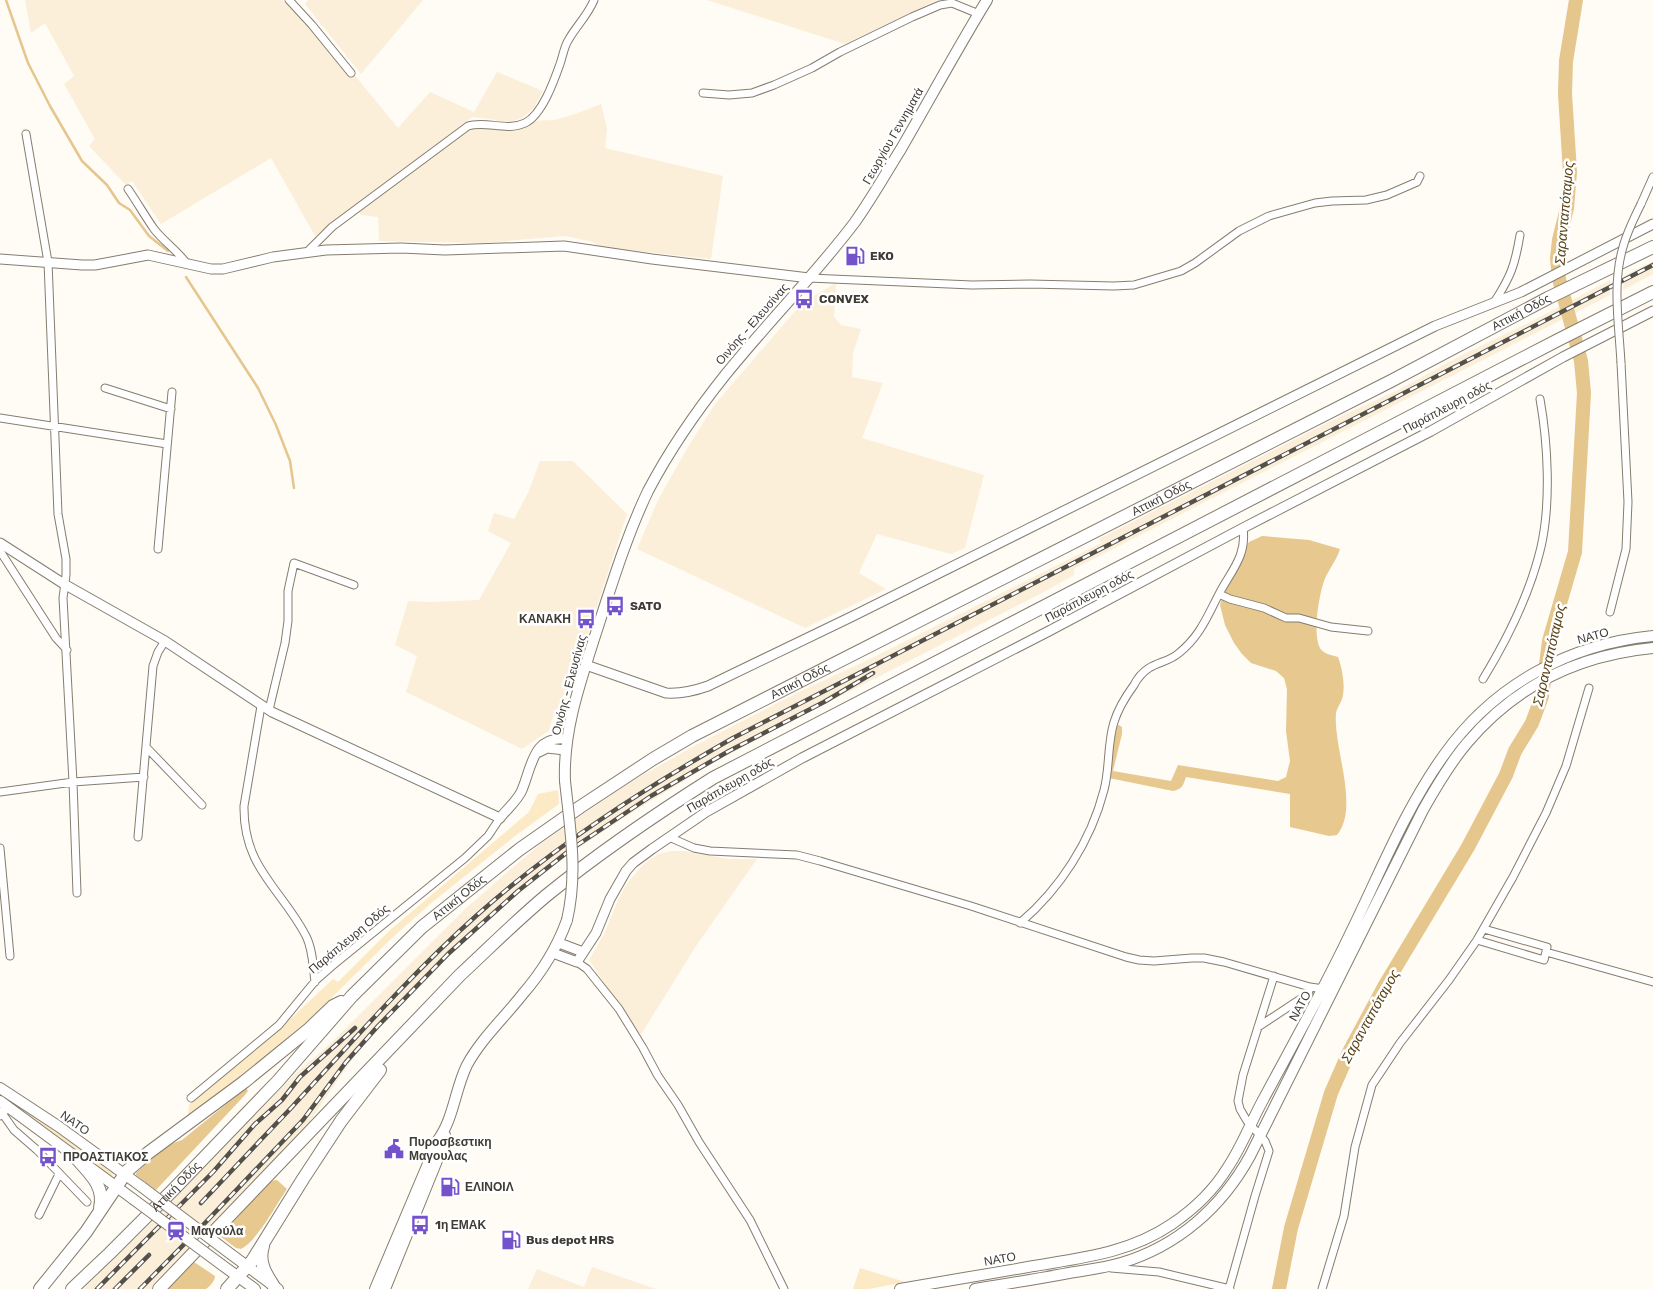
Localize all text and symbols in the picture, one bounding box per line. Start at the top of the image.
street label: Γεωργίου Γεννηματά [860,85,926,187]
water label: Σαρανταπόταμος [1551,160,1578,267]
fuel station icon: EKO [844,245,866,267]
place label: EKO [870,249,894,263]
street label: Οινόης - Ελευσίνας [713,280,791,368]
bus stop icon: CONVEX [793,288,815,310]
street label: Αττική Οδός [1489,291,1553,333]
place label: CONVEX [819,292,870,306]
street label: Παράπλευρη οδός [1401,378,1494,436]
street label: Αττική Οδός [1129,477,1193,519]
street label: Παράπλευρη οδός [1043,567,1136,625]
bus stop icon: SATO [604,595,626,617]
place label: SATO [630,599,662,613]
water label: Σαρανταπόταμος [1529,602,1570,709]
bus stop icon: ΚΑΝΑΚΗ [575,608,597,630]
place label: ΚΑΝΑΚΗ [519,612,571,626]
street label: ΝΑΤΟ [1576,625,1610,647]
street label: Οινόης - Ελευσίνας [549,633,589,737]
street label: Αττική Οδός [768,660,832,702]
street label: Παράπλευρη οδός [684,754,776,816]
street label: Αττική Οδός [429,872,489,923]
street label: Παράπλευρη Οδός [306,901,392,977]
water label: Σαρανταπόταμος [1337,966,1403,1067]
street label: ΝΑΤΟ [1286,989,1314,1023]
street label: ΝΑΤΟ [58,1108,92,1138]
place label: Πυροσβεστικη Μαγουλας [409,1135,492,1163]
public building icon: Πυροσβεστικη Μαγουλας [383,1138,405,1160]
bus stop icon: ΠΡΟΑΣΤΙΑΚΟΣ [37,1146,59,1168]
place label: ΠΡΟΑΣΤΙΑΚΟΣ [63,1150,149,1164]
street label: Αττική Οδός [149,1159,204,1214]
fuel station icon: ΕΛΙΝΟΙΛ [439,1176,461,1198]
place label: ΕΛΙΝΟΙΛ [465,1180,514,1194]
bus stop icon: 1η ΕΜΑΚ [409,1214,431,1236]
place label: 1η ΕΜΑΚ [435,1218,487,1232]
station icon: Μαγούλα [165,1220,187,1242]
place label: Μαγούλα [191,1224,244,1238]
fuel station icon: Bus depot HRS [500,1229,522,1251]
place label: Bus depot HRS [526,1233,614,1247]
street label: ΝΑΤΟ [983,1249,1017,1269]

